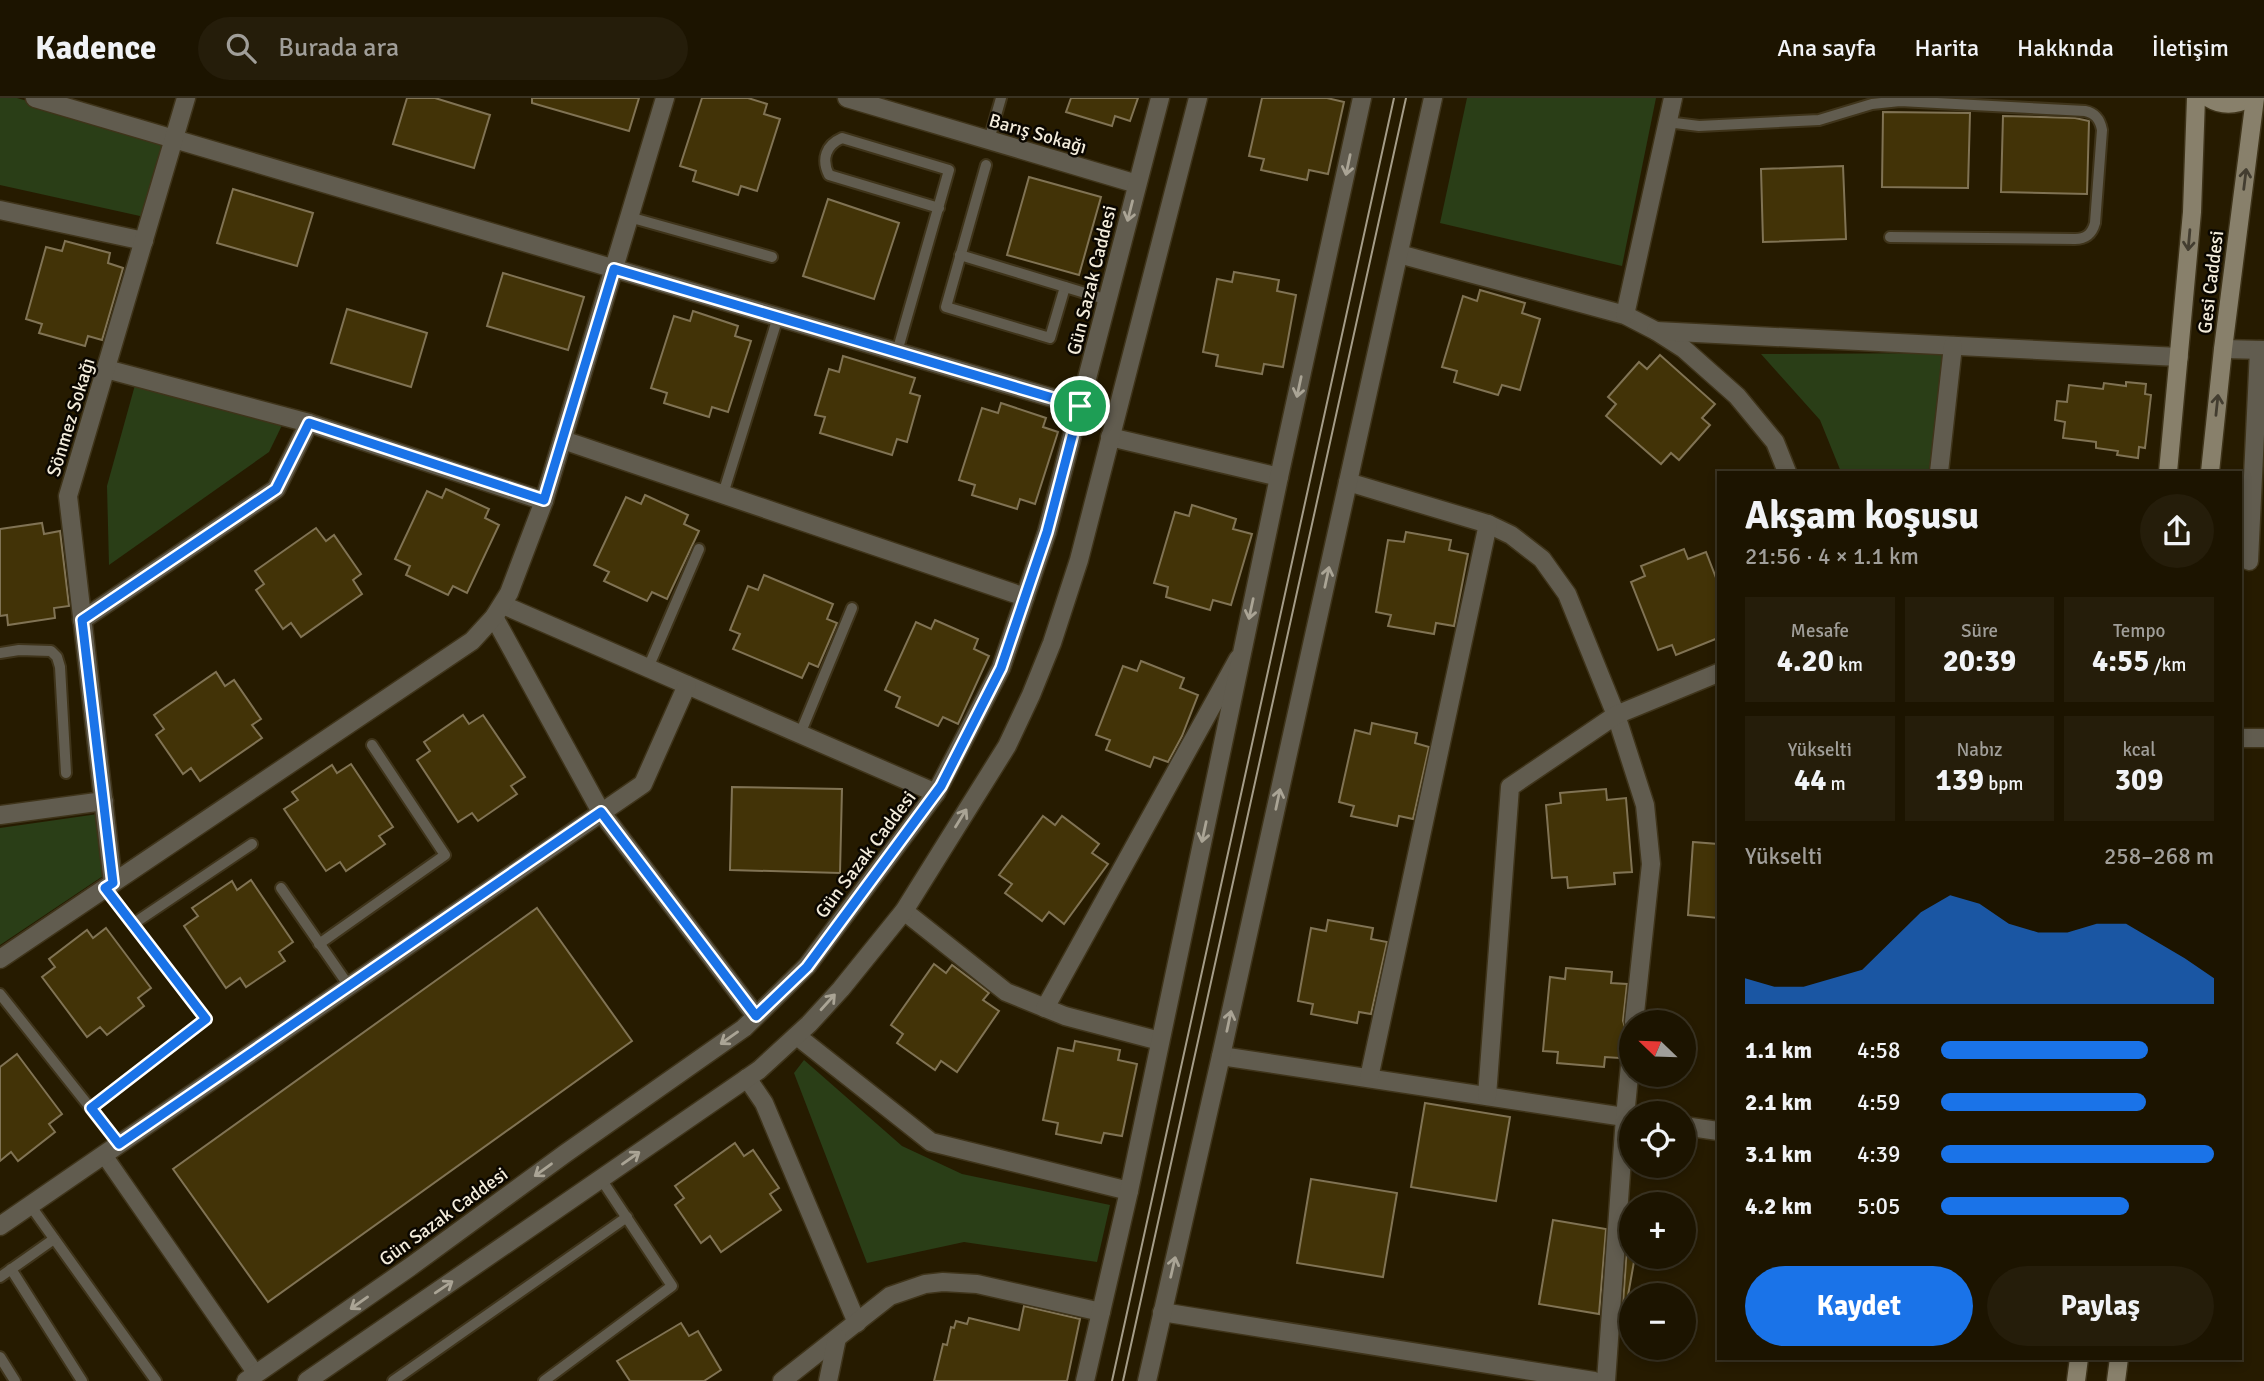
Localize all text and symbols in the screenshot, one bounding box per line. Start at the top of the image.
search box [198,17,688,80]
text: Kadence [35,28,156,69]
icon: search [222,29,260,67]
text: Burada ara [278,32,399,64]
text: Ana sayfa [1777,33,1877,63]
text: Harita [1915,33,1979,63]
text: Hakkında [2017,33,2114,63]
text: İletişim [2152,33,2229,63]
street label: Barış Sokağı [986,109,1089,159]
one-way arrow [1340,153,1354,176]
one-way arrow [2238,168,2251,191]
one-way arrow [1123,200,1136,222]
street label: Gün Sazak Caddesi [1062,203,1122,357]
one-way arrow [2182,228,2195,250]
street label: Gesi Caddesi [2193,229,2229,335]
street label: Sönmez Sokağı [42,355,100,480]
one-way arrow [1291,375,1305,398]
pin [1050,376,1110,436]
icon: arrive [1061,387,1099,425]
one-way arrow [2211,394,2224,416]
text: Akşam koşusu [1745,492,1979,539]
button: share [2140,494,2214,568]
text: 21:56 · 4 × 1.1 km [1745,542,1919,571]
one-way arrow [1321,566,1334,589]
one-way arrow [1243,597,1257,620]
text: Mesafe [1791,619,1849,643]
text: Süre [1961,619,1998,643]
text: Tempo [2113,619,2165,643]
text: 4.20 [1777,643,1834,680]
text: 20:39 [1943,643,2016,680]
text: 4:55 [2092,643,2149,680]
text: km [1834,653,1863,677]
text: /km [2149,653,2186,677]
text: Yükselti [1788,738,1852,762]
text: Nabız [1956,738,2003,762]
text: kcal [2123,738,2156,762]
text: 44 [1794,762,1826,799]
text: 139 [1935,762,1984,799]
text: 309 [2115,762,2163,799]
text: m [1826,772,1846,796]
text: bpm [1984,772,2024,796]
street label: Gün Sazak Caddesi [810,786,921,923]
one-way arrow [1271,788,1285,811]
one-way arrow [955,809,969,829]
one-way arrow [1197,820,1211,843]
text: Yükselti [1745,842,1822,871]
text: 258–268 m [2104,842,2214,871]
one-way arrow [820,994,837,1011]
one-way arrow [1222,1010,1236,1033]
north arrow [1619,1010,1696,1087]
map controls [1619,1010,1696,1360]
one-way arrow [720,1031,739,1046]
text: 1.1 km [1745,1036,1812,1065]
text: 4:58 [1857,1036,1900,1065]
text: 2.1 km [1745,1088,1812,1117]
text: 4:59 [1857,1088,1900,1117]
button: locate [1619,1101,1696,1178]
text: 3.1 km [1745,1140,1812,1169]
text: 4:39 [1857,1140,1900,1169]
one-way arrow [621,1151,640,1165]
street label: Gün Sazak Caddesi [375,1162,513,1272]
one-way arrow [534,1162,553,1177]
button: + [1619,1192,1696,1269]
text: 4.2 km [1745,1192,1812,1221]
text: 5:05 [1857,1192,1900,1221]
one-way arrow [1167,1256,1180,1279]
button: Kaydet [1745,1266,1973,1346]
button: Paylaş [1987,1266,2214,1346]
one-way arrow [434,1280,453,1294]
button: − [1619,1283,1696,1360]
one-way arrow [350,1296,369,1310]

